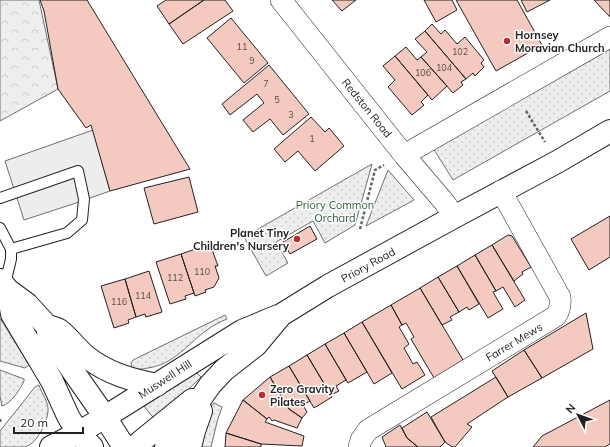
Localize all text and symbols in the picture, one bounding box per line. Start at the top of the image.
place label: Hornsey Moravian Church [515,28,605,55]
marker: Hornsey Moravian Church [502,36,512,46]
house number: 11 [237,41,247,52]
house number: 102 [452,46,468,57]
house number: 9 [249,55,255,66]
house number: 104 [436,62,453,73]
house number: 106 [415,67,431,78]
street label: Redston Road [339,76,395,140]
house number: 7 [263,78,269,89]
house number: 5 [274,94,280,105]
house number: 3 [288,109,294,120]
house number: 1 [309,133,315,144]
park label: Priory Common Orchard [296,198,374,225]
place label: Planet Tiny Children's Nursery [193,226,289,253]
marker: Planet Tiny Children's Nursery [292,234,302,244]
street label: Priory Road [338,244,398,286]
house number: 110 [194,266,210,277]
house number: 112 [167,272,183,283]
house number: 114 [135,290,152,301]
house number: 116 [111,296,127,307]
street label: Farrer Mews [483,320,545,364]
street label: Muswell Hill [136,357,194,401]
place label: Zero Gravity Pilates [270,382,335,409]
marker: Zero Gravity Pilates [257,390,267,400]
north arrow [558,395,598,435]
text: N [562,401,578,416]
scale bar [14,409,83,435]
text: 20 m [20,415,48,430]

